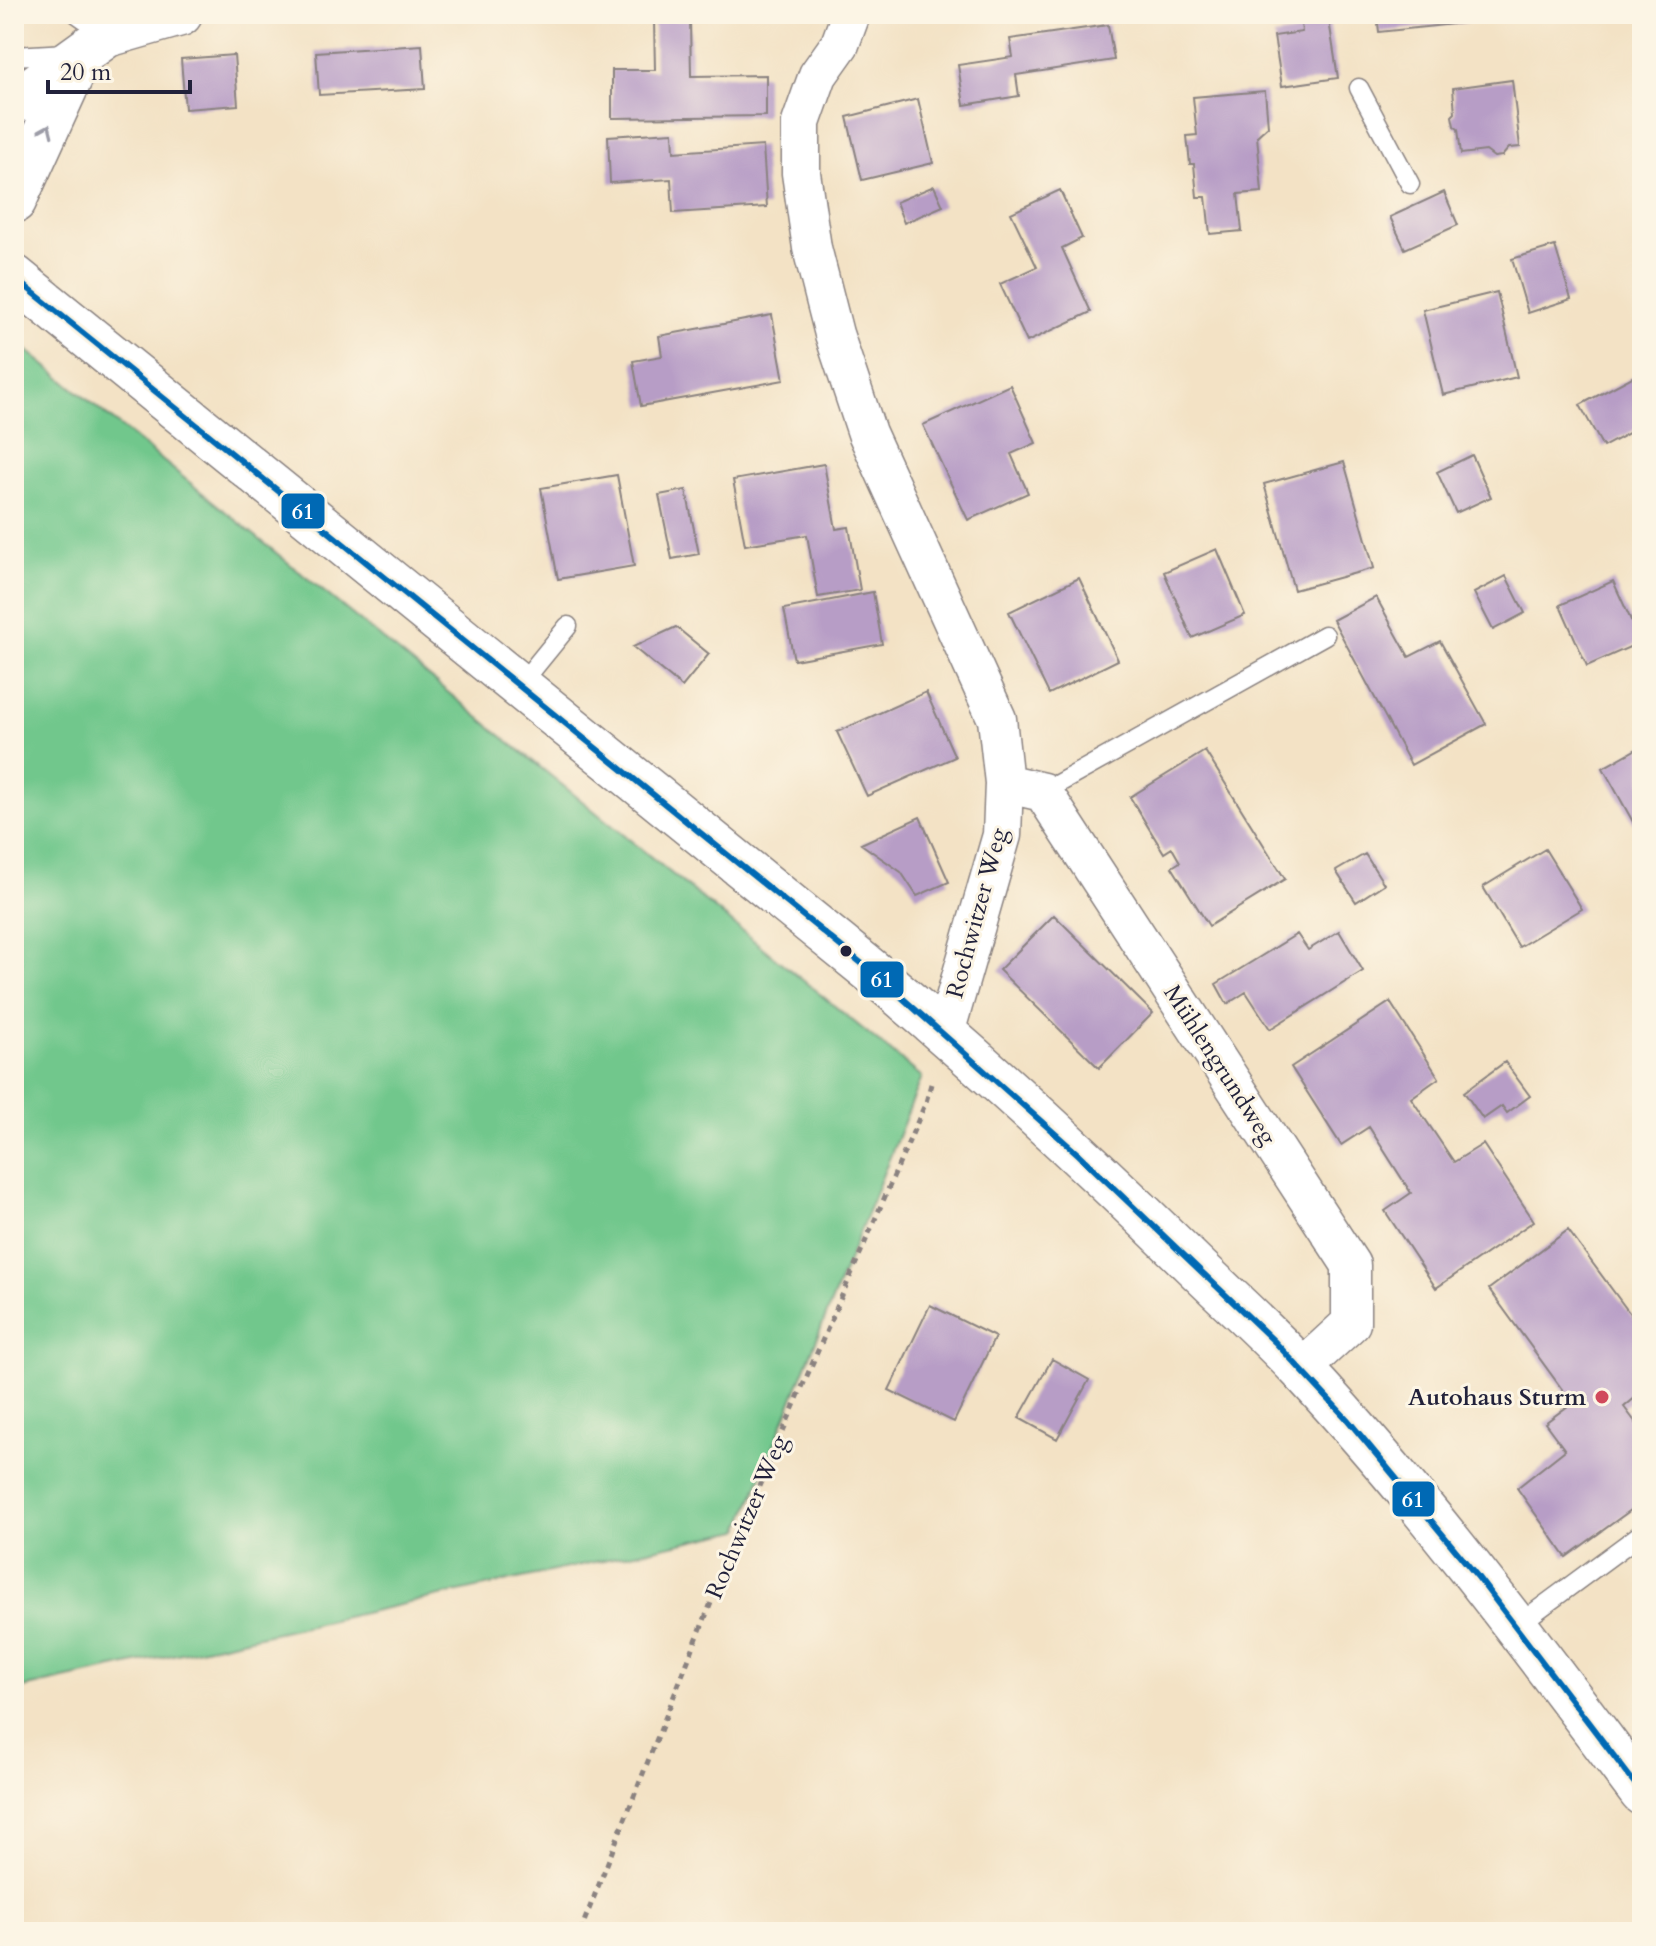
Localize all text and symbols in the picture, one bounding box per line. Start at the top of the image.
scale bar [48,44,190,94]
text: 20 m [60,56,112,89]
one-way arrow [38,124,54,138]
line badge: 61 [280,492,326,530]
text: 61 [292,497,314,527]
street label: Rochwitzer Weg [938,824,1016,1002]
unlabelled marker [838,943,854,959]
line badge: 61 [859,960,905,999]
text: 61 [871,965,893,995]
street label: Mühlengrundweg [1156,978,1285,1152]
place label: Autohaus Sturm [1408,1381,1587,1414]
marker: Autohaus Sturm [1593,1388,1611,1406]
street label: Rochwitzer Weg [698,1430,797,1604]
line badge: 61 [1391,1480,1436,1518]
text: 61 [1402,1485,1424,1515]

